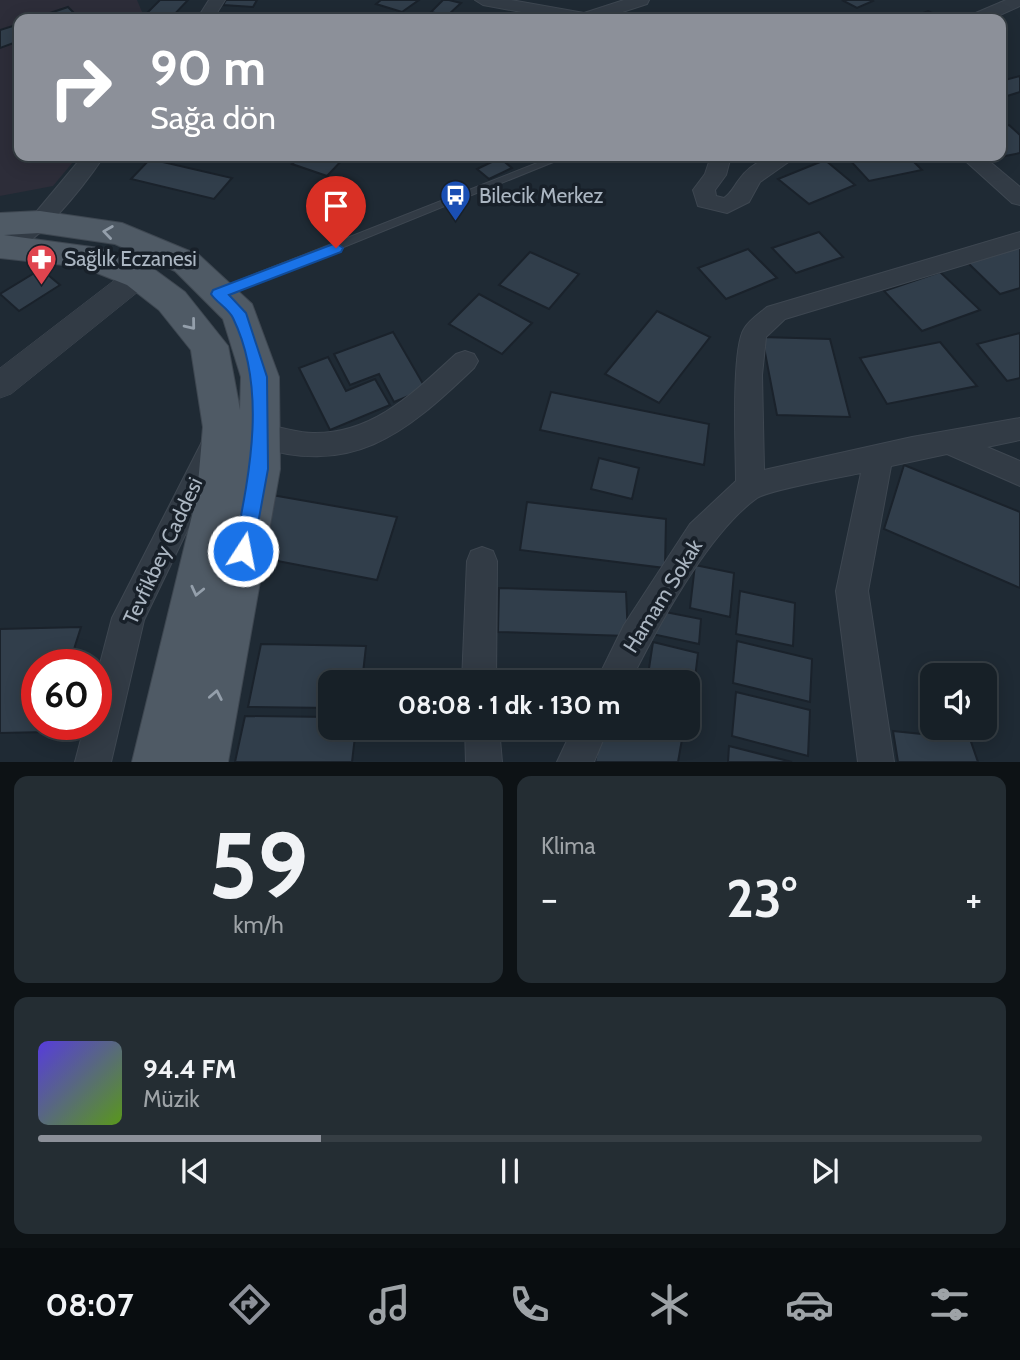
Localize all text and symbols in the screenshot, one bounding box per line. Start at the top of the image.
text: 90 m [150,38,266,97]
icon: right [35,42,126,133]
text: Sağa dön [150,98,276,137]
pin [306,176,366,248]
bus stop icon: Bilecik Merkez [439,179,473,223]
place label: Bilecik Merkez [479,183,604,208]
icon: arrive [317,187,355,225]
one-way arrow [102,225,114,240]
pharmacy icon: Sağlık Eczanesi [24,242,58,286]
place label: Sağlık Eczanesi [64,246,197,271]
one-way arrow [183,316,195,329]
street label: Tevfikbey Caddesi [118,473,208,628]
position arrow [206,514,280,588]
street label: Hamam Sokak [618,534,708,657]
one-way arrow [190,585,205,597]
speed limit sign: 60 [21,649,112,740]
map controls [920,663,997,740]
button: sound [920,663,997,740]
one-way arrow [207,689,222,701]
text: 08:08 · 1 dk · 130 m [398,689,620,721]
text: 59 [208,810,309,921]
text: Klima [541,832,596,860]
text: 23° [726,867,797,930]
text: − [541,875,558,922]
text: + [965,875,982,922]
text: km/h [233,911,284,939]
text: 94.4 FM [143,1053,236,1085]
text: Müzik [143,1085,199,1113]
icon: previous [176,1152,214,1190]
icon: pause [491,1152,529,1190]
icon: next [806,1152,844,1190]
icon: directions [225,1280,274,1329]
icon: music [365,1280,414,1329]
icon: phone [505,1280,554,1329]
icon: climate [645,1280,694,1329]
icon: car [785,1280,834,1329]
icon: filters [925,1280,974,1329]
text: 08:07 [46,1285,134,1324]

